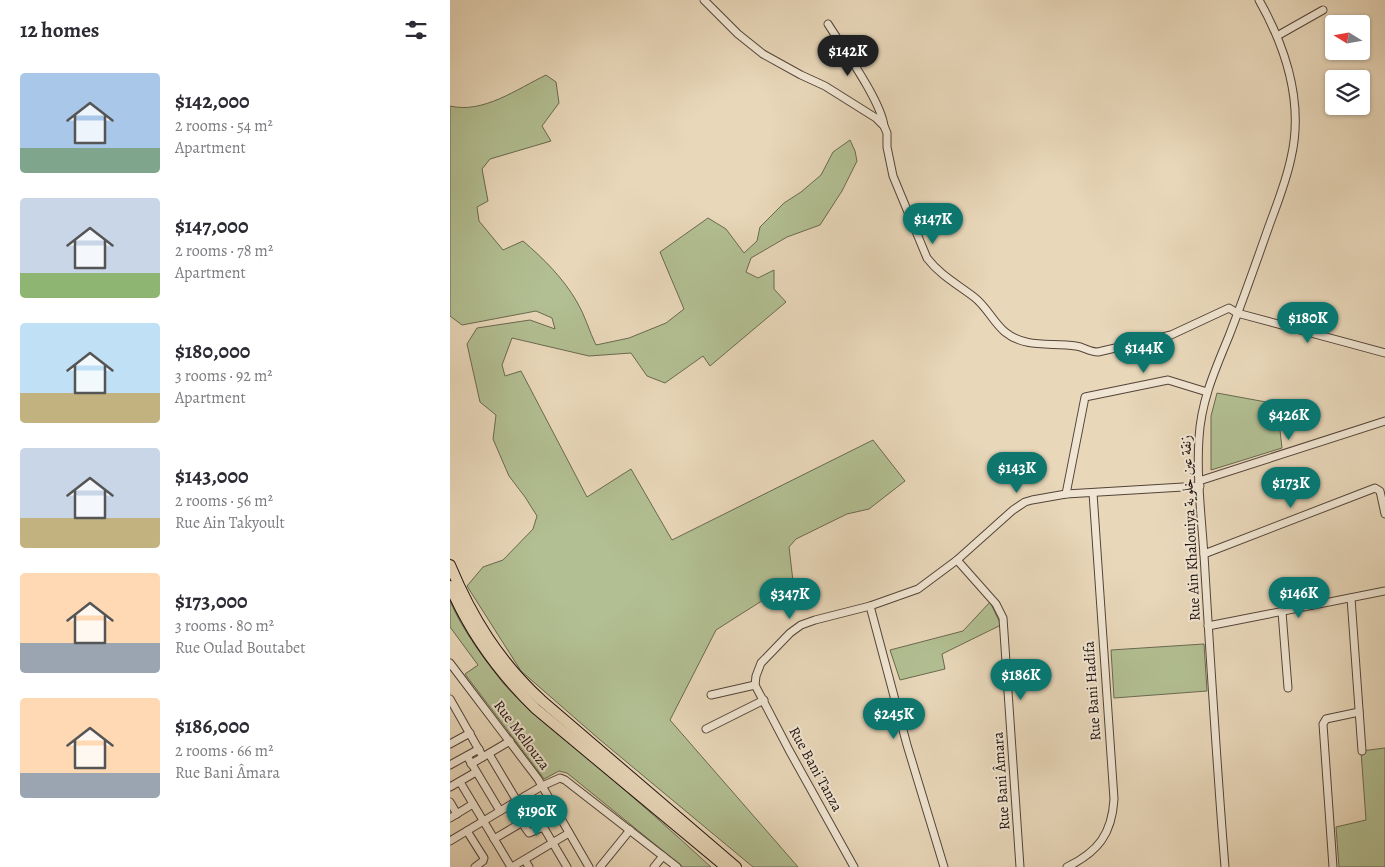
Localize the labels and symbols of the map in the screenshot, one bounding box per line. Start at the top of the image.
north arrow [1325,15,1370,60]
pin: $142K [813,34,883,77]
pin: $147K [898,202,968,245]
pin: $180K [1273,302,1343,344]
pin: $144K [1109,332,1179,374]
pin: $426K [1254,398,1324,441]
street label: Rue Ain Khalouiya زنقة عين خلوية [1175,435,1205,621]
pin: $143K [982,452,1052,494]
pin: $173K [1256,466,1326,509]
pin: $146K [1264,576,1334,619]
pin: $347K [755,578,825,620]
street label: Rue Bani Hadifa [1079,640,1105,742]
pin: $186K [986,658,1056,701]
street label: Rue Mellouza [489,696,555,774]
pin: $245K [859,698,929,740]
street label: Rue Bani Tanza [784,723,848,815]
street label: Rue Bani Âmara [988,731,1014,831]
pin: $190K [502,794,572,837]

